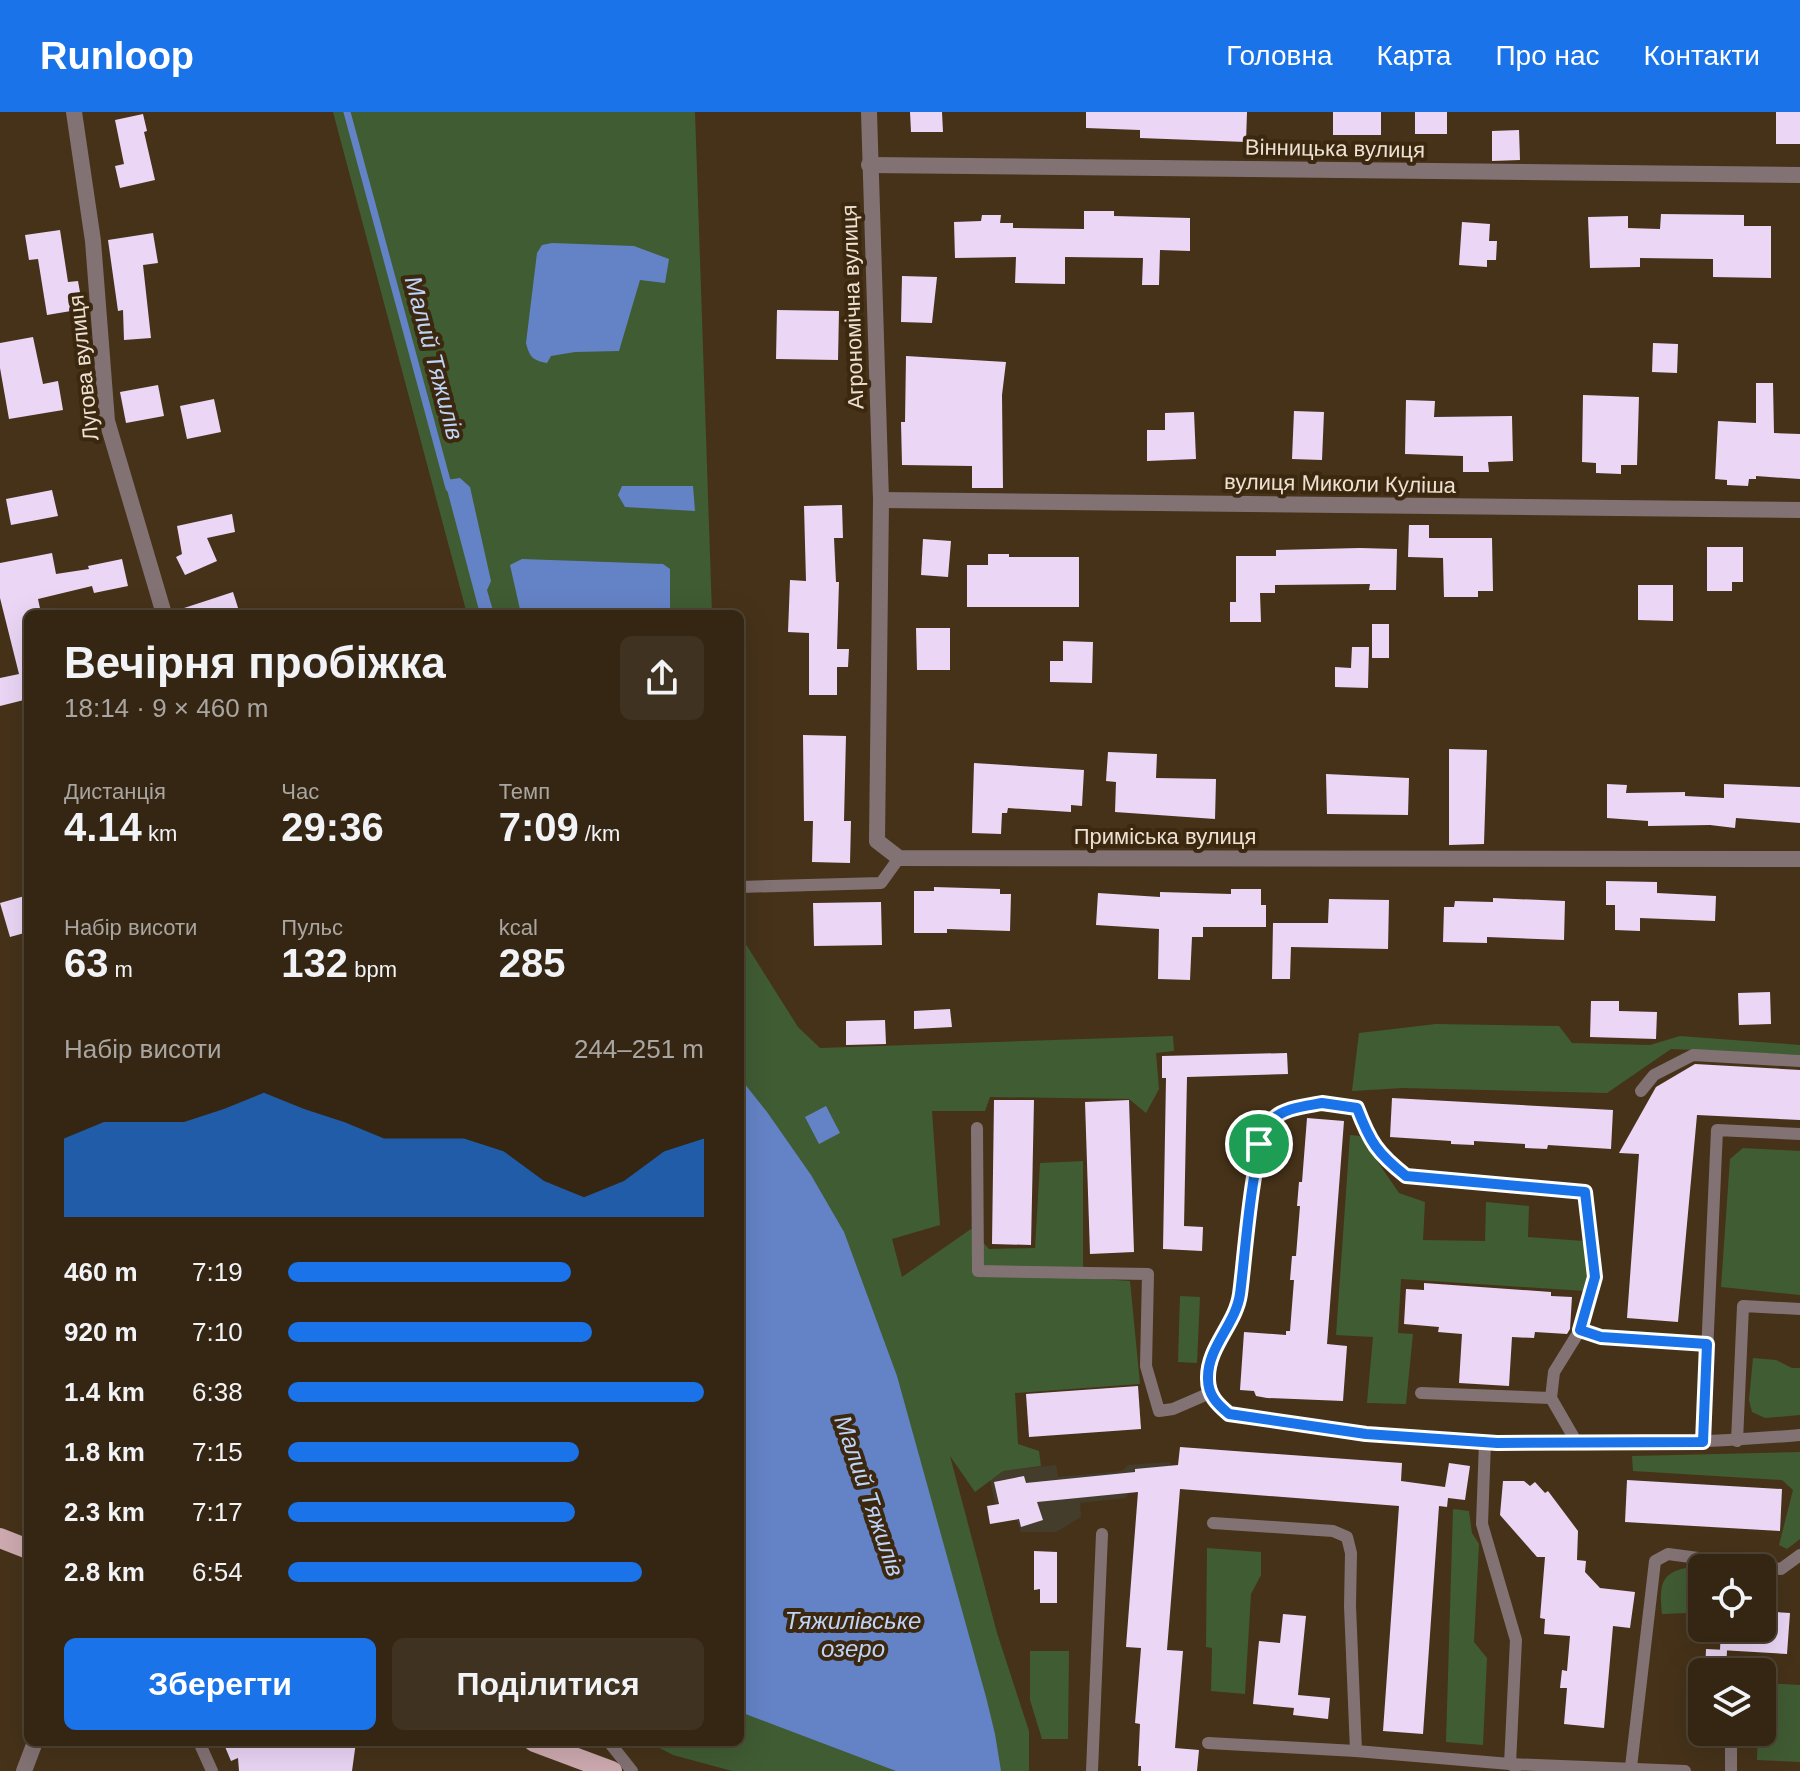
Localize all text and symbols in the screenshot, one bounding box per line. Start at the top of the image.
text: Runloop [40,35,194,77]
text: Головна [1226,40,1333,71]
text: Карта [1377,40,1451,71]
text: Про нас [1495,40,1600,71]
text: Контакти [1644,40,1760,71]
street label: Вінницька вулиця [1245,134,1425,163]
street label: Агрономічна вулиця [836,204,869,410]
water label: Малий Тяжилів [400,273,469,443]
street label: Лугова вулиця [63,294,104,442]
street label: вулиця Миколи Куліша [1224,469,1457,498]
button: share [620,636,704,720]
text: Вечірня пробіжка [64,638,446,687]
text: 18:14 · 9 × 460 m [64,693,269,723]
text: Дистанція [64,779,166,804]
text: Час [281,779,319,804]
text: Темп [499,779,550,804]
text: 4.14 [64,805,142,849]
text: 29:36 [281,805,384,849]
text: 7:09 [499,805,579,849]
text: km [142,821,177,846]
text: /km [579,821,620,846]
street label: Приміська вулиця [1074,824,1256,849]
text: Набір висоти [64,915,197,940]
text: Пульс [281,915,343,940]
text: kcal [499,915,538,940]
text: 63 [64,941,109,985]
text: 132 [281,941,348,985]
text: 285 [499,941,565,985]
text: m [109,957,133,982]
text: bpm [348,957,397,982]
text: Набір висоти [64,1034,222,1064]
text: 244–251 m [574,1034,704,1064]
pin [1225,1110,1293,1178]
icon: arrive [1237,1122,1281,1166]
text: 460 m [64,1257,138,1287]
text: 7:19 [192,1257,243,1287]
text: 920 m [64,1317,138,1347]
text: 7:10 [192,1317,243,1347]
text: 1.4 km [64,1377,145,1407]
text: 6:38 [192,1377,243,1407]
water label: Малий Тяжилів [829,1412,910,1580]
text: 1.8 km [64,1437,145,1467]
text: 7:15 [192,1437,243,1467]
text: 2.3 km [64,1497,145,1527]
text: 7:17 [192,1497,243,1527]
map controls [1688,1554,1776,1746]
button: locate [1688,1554,1776,1642]
text: 2.8 km [64,1557,145,1587]
text: 6:54 [192,1557,243,1587]
water label: Тяжилівське озеро [785,1607,921,1662]
button: Зберегти [64,1638,376,1730]
button: Поділитися [392,1638,704,1730]
button: layers [1688,1658,1776,1746]

